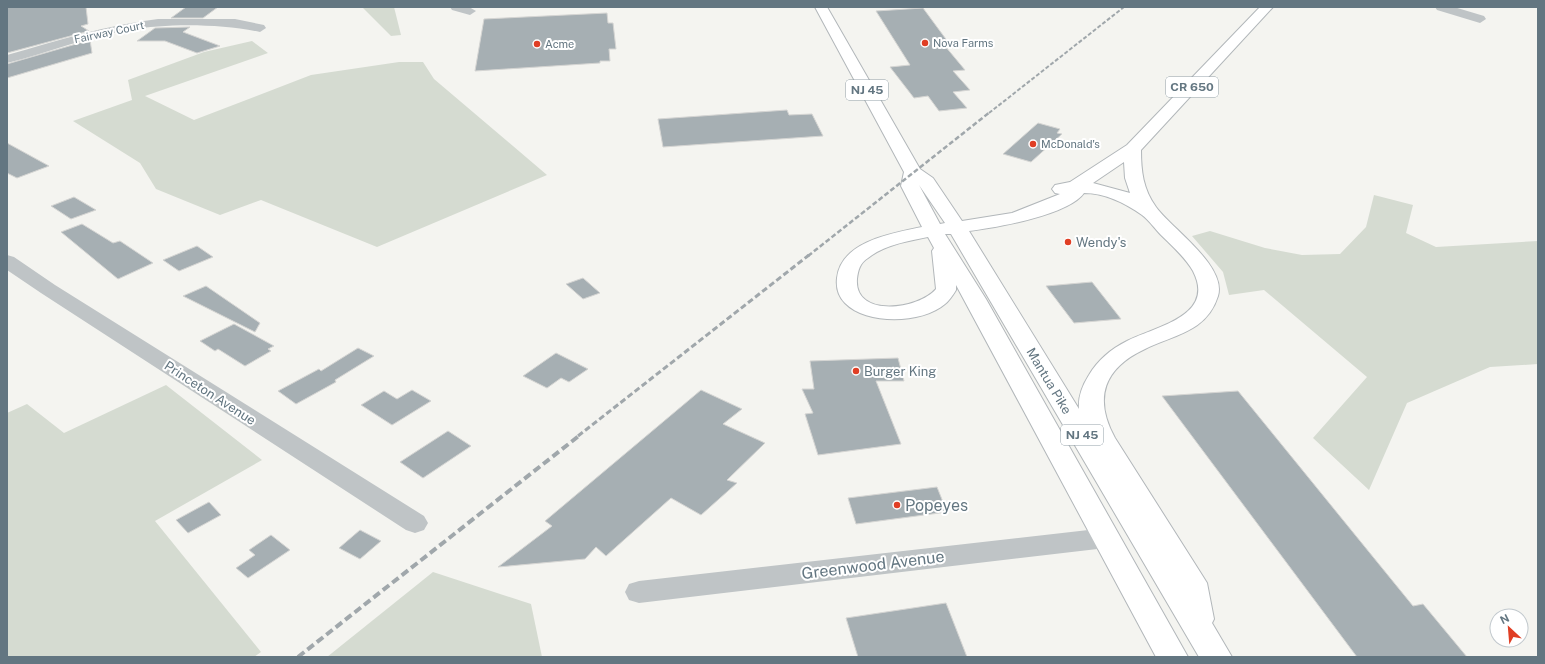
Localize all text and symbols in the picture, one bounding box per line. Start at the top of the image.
street label: Fairway Court [73,19,145,45]
place label: Nova Farms [933,37,994,49]
place label: Acme [545,38,574,50]
marker: Nova Farms [920,38,930,48]
marker: Acme [532,39,542,49]
road number: CR 650 [1166,77,1218,97]
road number: NJ 45 [846,80,888,100]
place label: McDonald's [1041,138,1100,150]
marker: McDonald's [1028,139,1038,149]
place label: Wendy's [1076,235,1126,250]
marker: Wendy's [1063,237,1073,247]
street label: Mantua Pike [1023,345,1075,417]
street label: Princeton Avenue [162,358,258,428]
place label: Burger King [864,364,936,379]
marker: Burger King [851,366,861,376]
road number: NJ 45 [1061,425,1103,445]
place label: Popeyes [905,496,968,515]
marker: Popeyes [892,500,902,510]
street label: Greenwood Avenue [801,547,945,583]
north arrow [1489,608,1529,648]
text: N [1498,612,1511,626]

